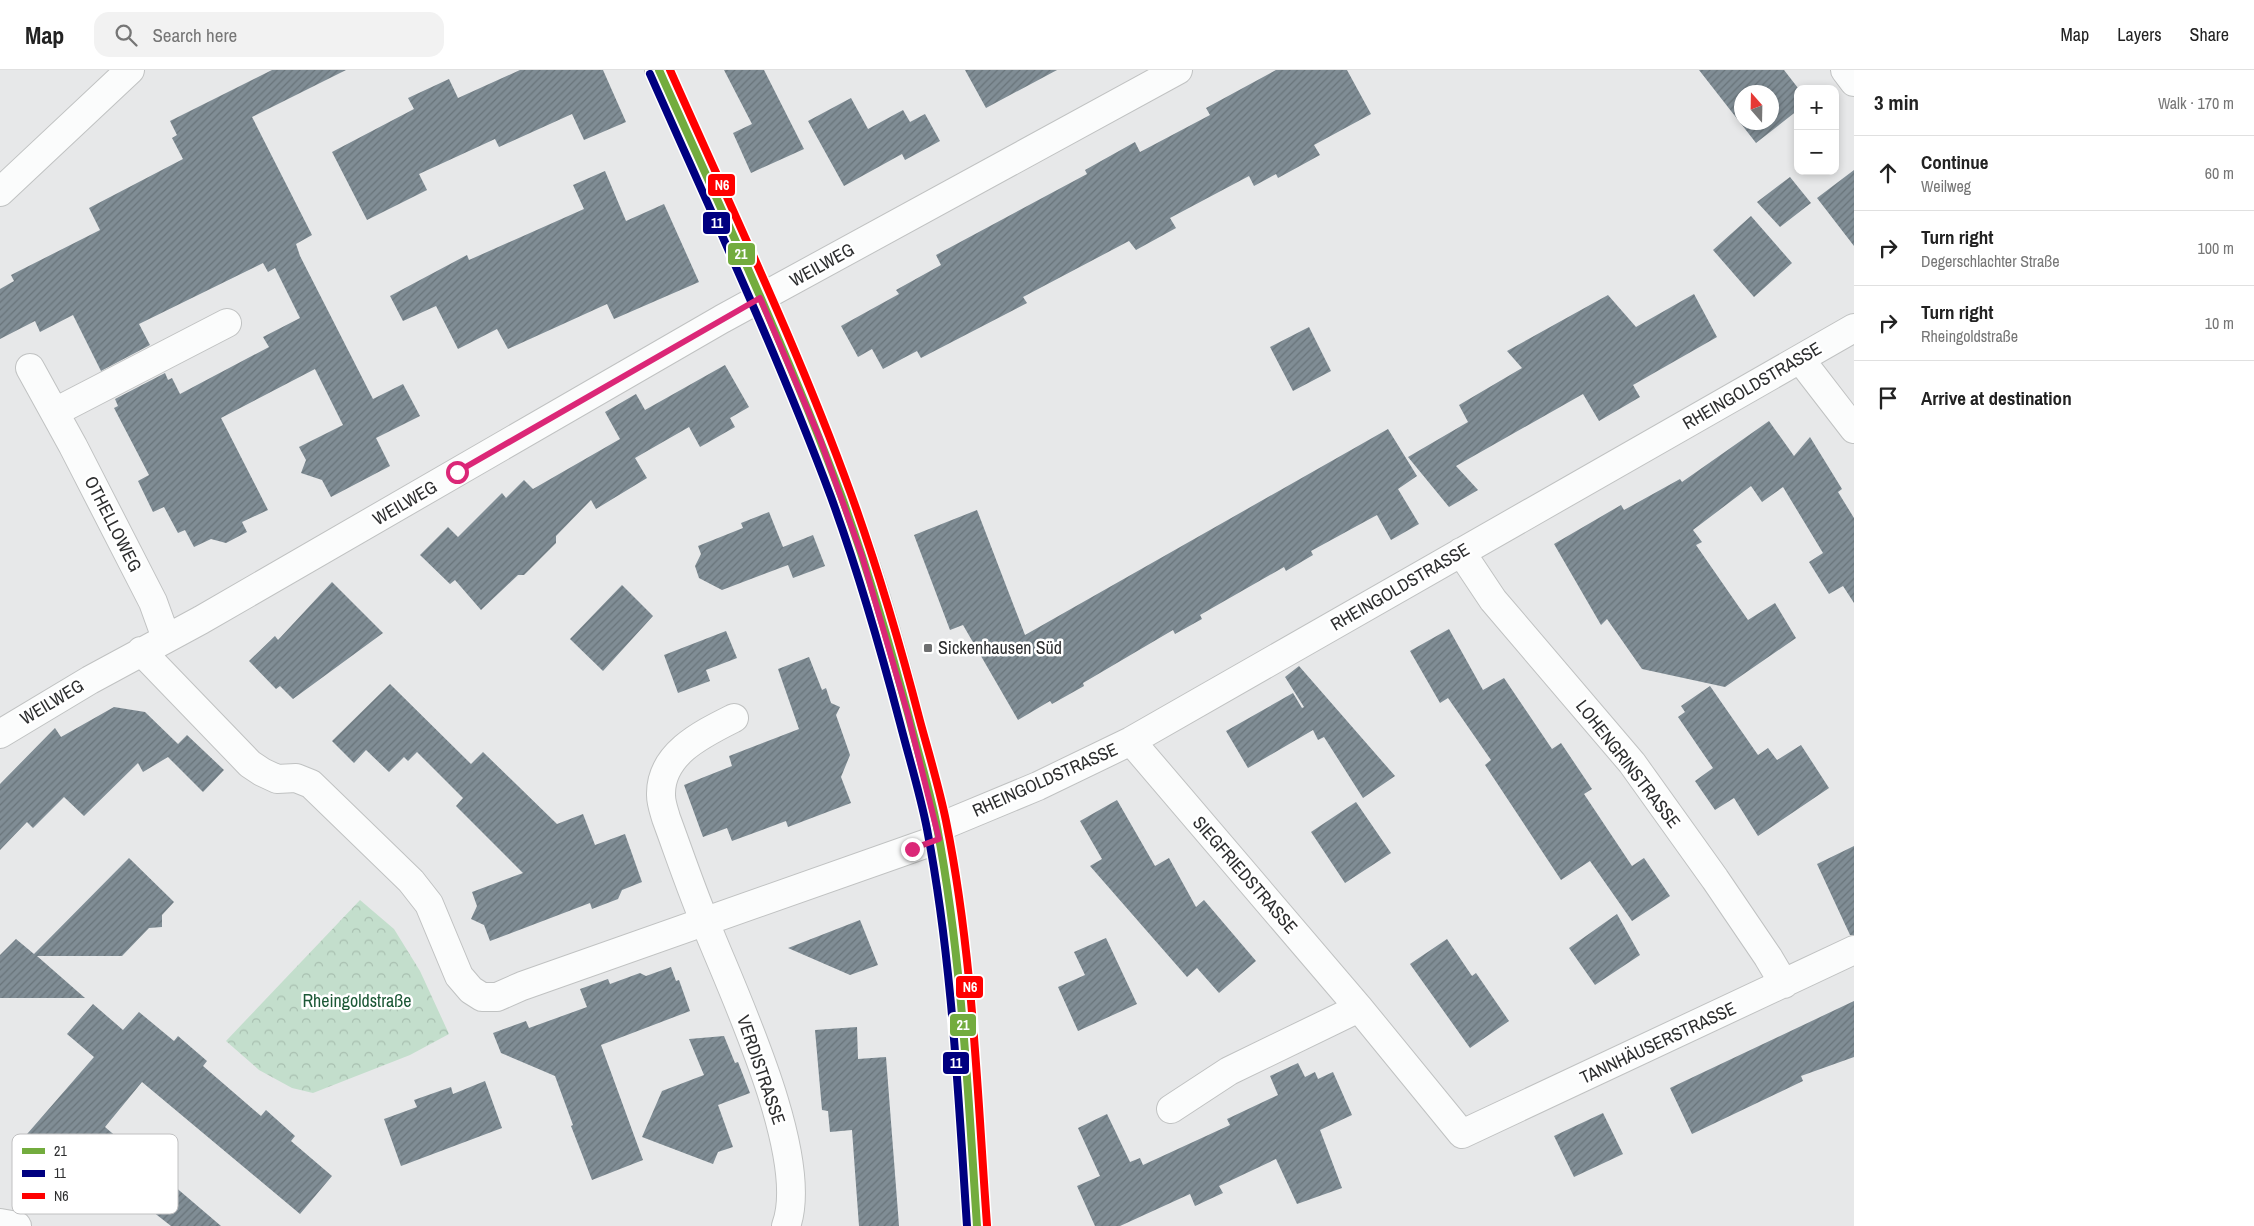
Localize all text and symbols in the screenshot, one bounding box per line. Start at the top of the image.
search box [94,12,444,57]
text: Map [25,19,64,51]
icon: search [112,21,140,49]
text: Search here [152,22,237,48]
text: Map [2061,22,2089,47]
text: Layers [2117,22,2162,47]
text: Share [2190,22,2229,47]
north arrow [1734,85,1779,130]
map controls [1794,85,1839,175]
button: + [1794,85,1839,130]
text: 3 min [1874,88,1919,117]
text: Walk · 170 m [2158,92,2234,114]
button: − [1794,130,1839,175]
text: Continue [1921,149,1989,175]
icon: ahead [1874,159,1902,187]
text: 60 m [2205,162,2234,184]
line badge: N6 [707,173,736,197]
text: Weilweg [1921,175,1971,197]
text: N6 [715,176,729,194]
line badge: 11 [702,211,731,235]
text: 11 [711,214,724,232]
text: Turn right [1921,224,1993,250]
icon: right [1874,234,1902,262]
street label: WEILWEG [785,237,859,293]
text: 100 m [2198,237,2234,259]
line badge: 21 [727,242,756,266]
text: 21 [735,245,748,263]
text: Degerschlachter Straße [1921,250,2060,272]
text: Turn right [1921,299,1993,325]
icon: right [1874,309,1902,337]
text: 10 m [2205,312,2234,334]
text: Rheingoldstraße [1921,325,2018,347]
street label: RHEINGOLDSTRASSE [1678,336,1826,436]
icon: arrive [1874,384,1902,412]
text: Arrive at destination [1921,385,2072,411]
route start [446,461,469,484]
street label: OTHELLOWEG [79,472,148,576]
street label: WEILWEG [368,474,441,531]
street label: RHEINGOLDSTRASSE [1326,537,1474,637]
place label: Sickenhausen Süd [938,635,1062,660]
marker: Sickenhausen Süd [922,642,934,654]
street label: WEILWEG [15,673,88,730]
street label: LOHENGRINSTRASSE [1570,694,1686,833]
street label: RHEINGOLDSTRASSE [968,736,1121,823]
street label: SIEGFRIEDSTRASSE [1187,810,1304,939]
route end [901,838,924,861]
line badge: N6 [955,975,984,999]
text: N6 [963,978,977,996]
park label: Rheingoldstraße [302,988,412,1013]
street label: TANNHÄUSERSTRASSE [1576,995,1740,1090]
street label: VERDISTRASSE [731,1012,792,1128]
line badge: 21 [949,1013,977,1037]
text: 21 [957,1016,970,1034]
line badge: 11 [942,1051,970,1075]
text: 11 [950,1054,963,1072]
legend [12,1134,178,1214]
text: 21 [54,1142,67,1160]
text: 11 [54,1164,67,1182]
text: N6 [54,1187,69,1205]

